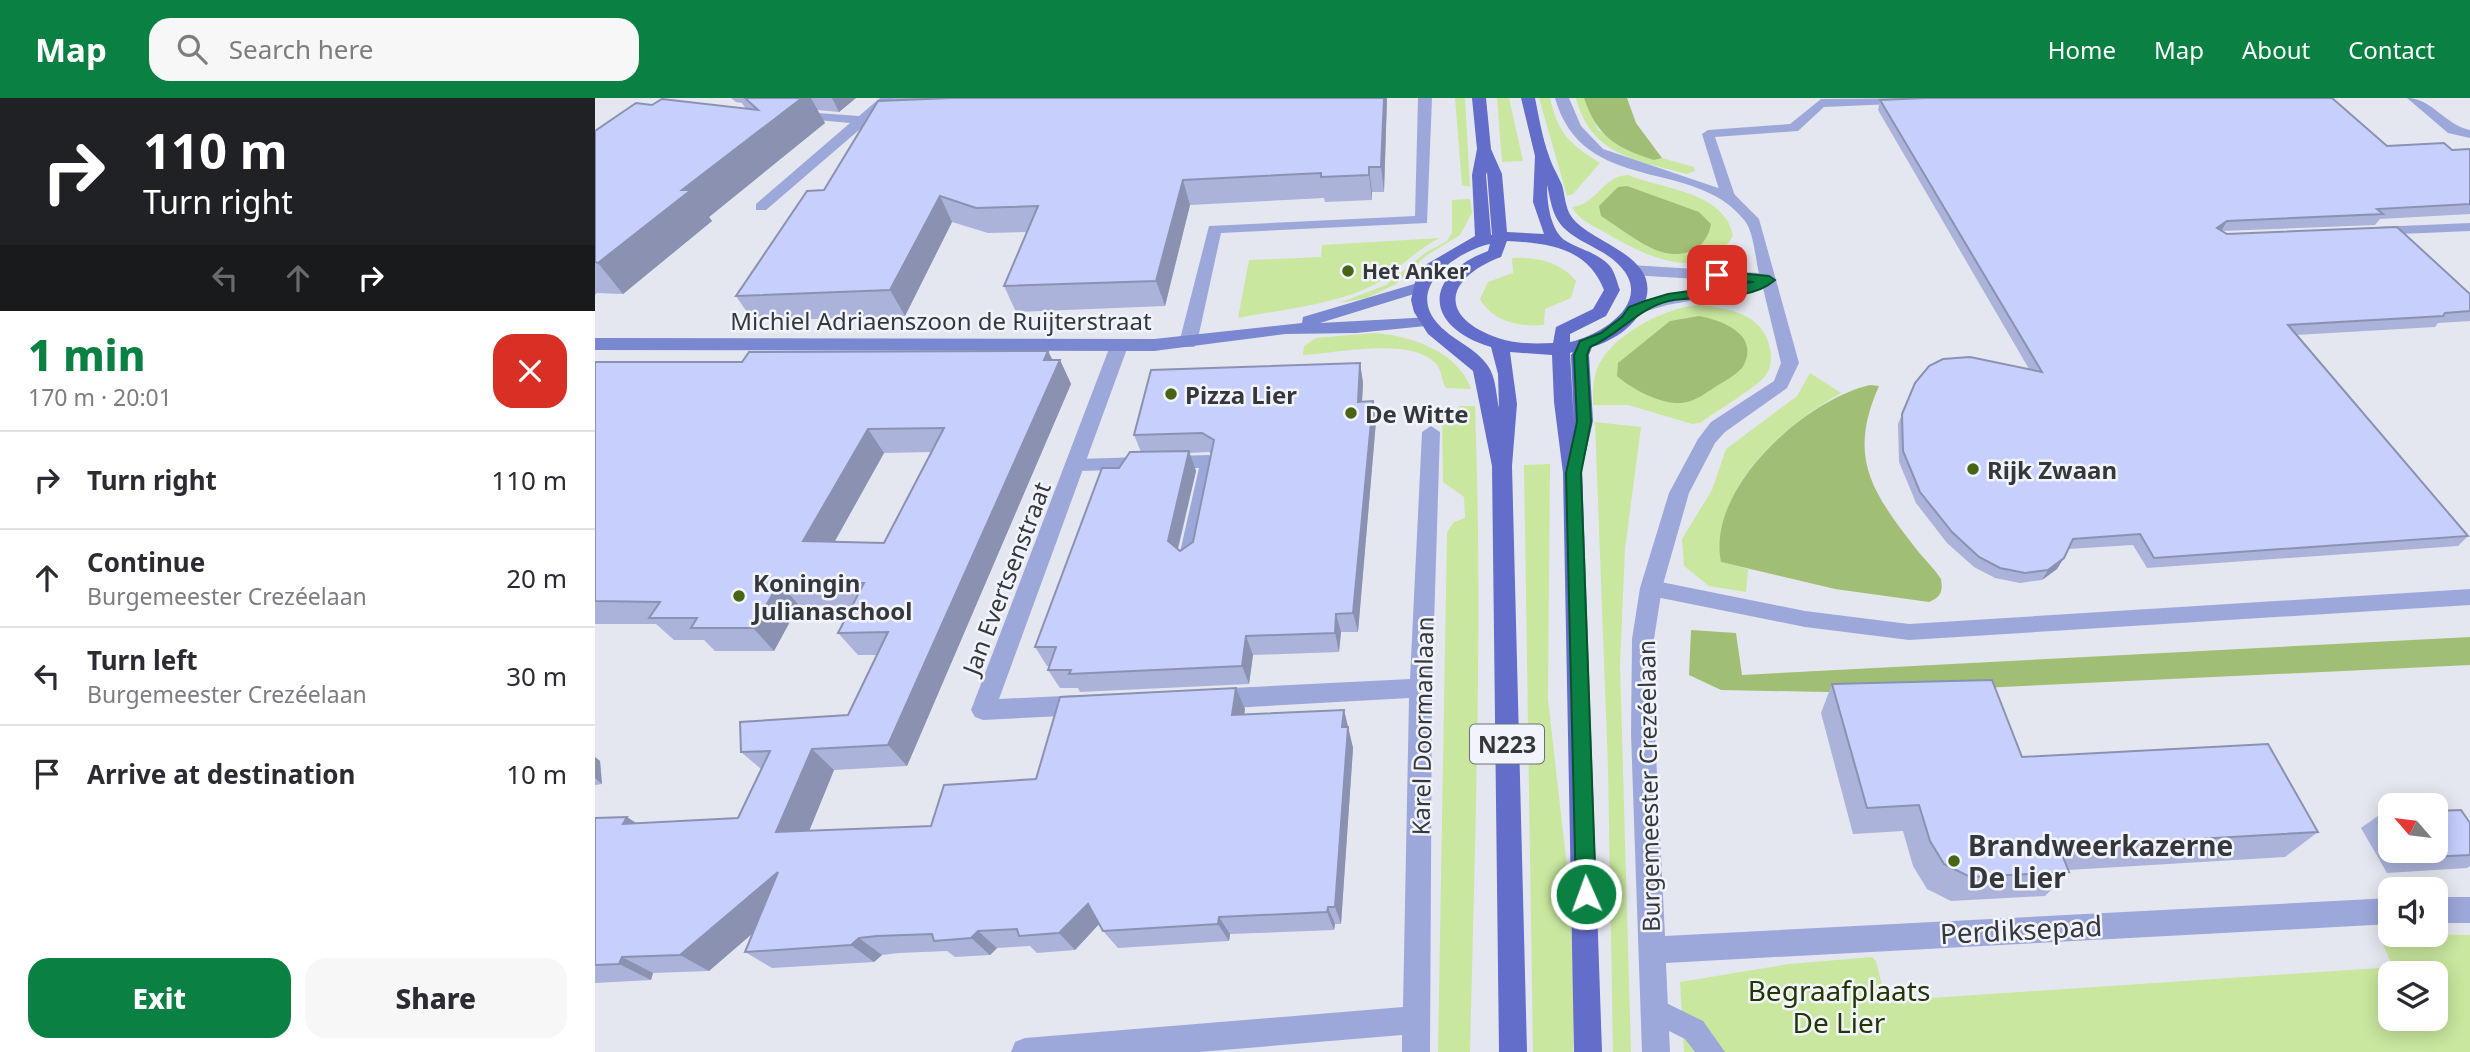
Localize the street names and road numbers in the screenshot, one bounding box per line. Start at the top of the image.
street label: Michiel Adriaenszoon de Ruijterstraat [730,304,1152,337]
street label: Jan Evertsenstraat [953,477,1058,681]
street label: Karel Doormanlaan [1404,616,1440,836]
street label: Burgemeester Crezéelaan [1629,640,1667,932]
road number: N223 [1470,724,1544,764]
street label: Perdiksepad [1939,906,2103,952]

